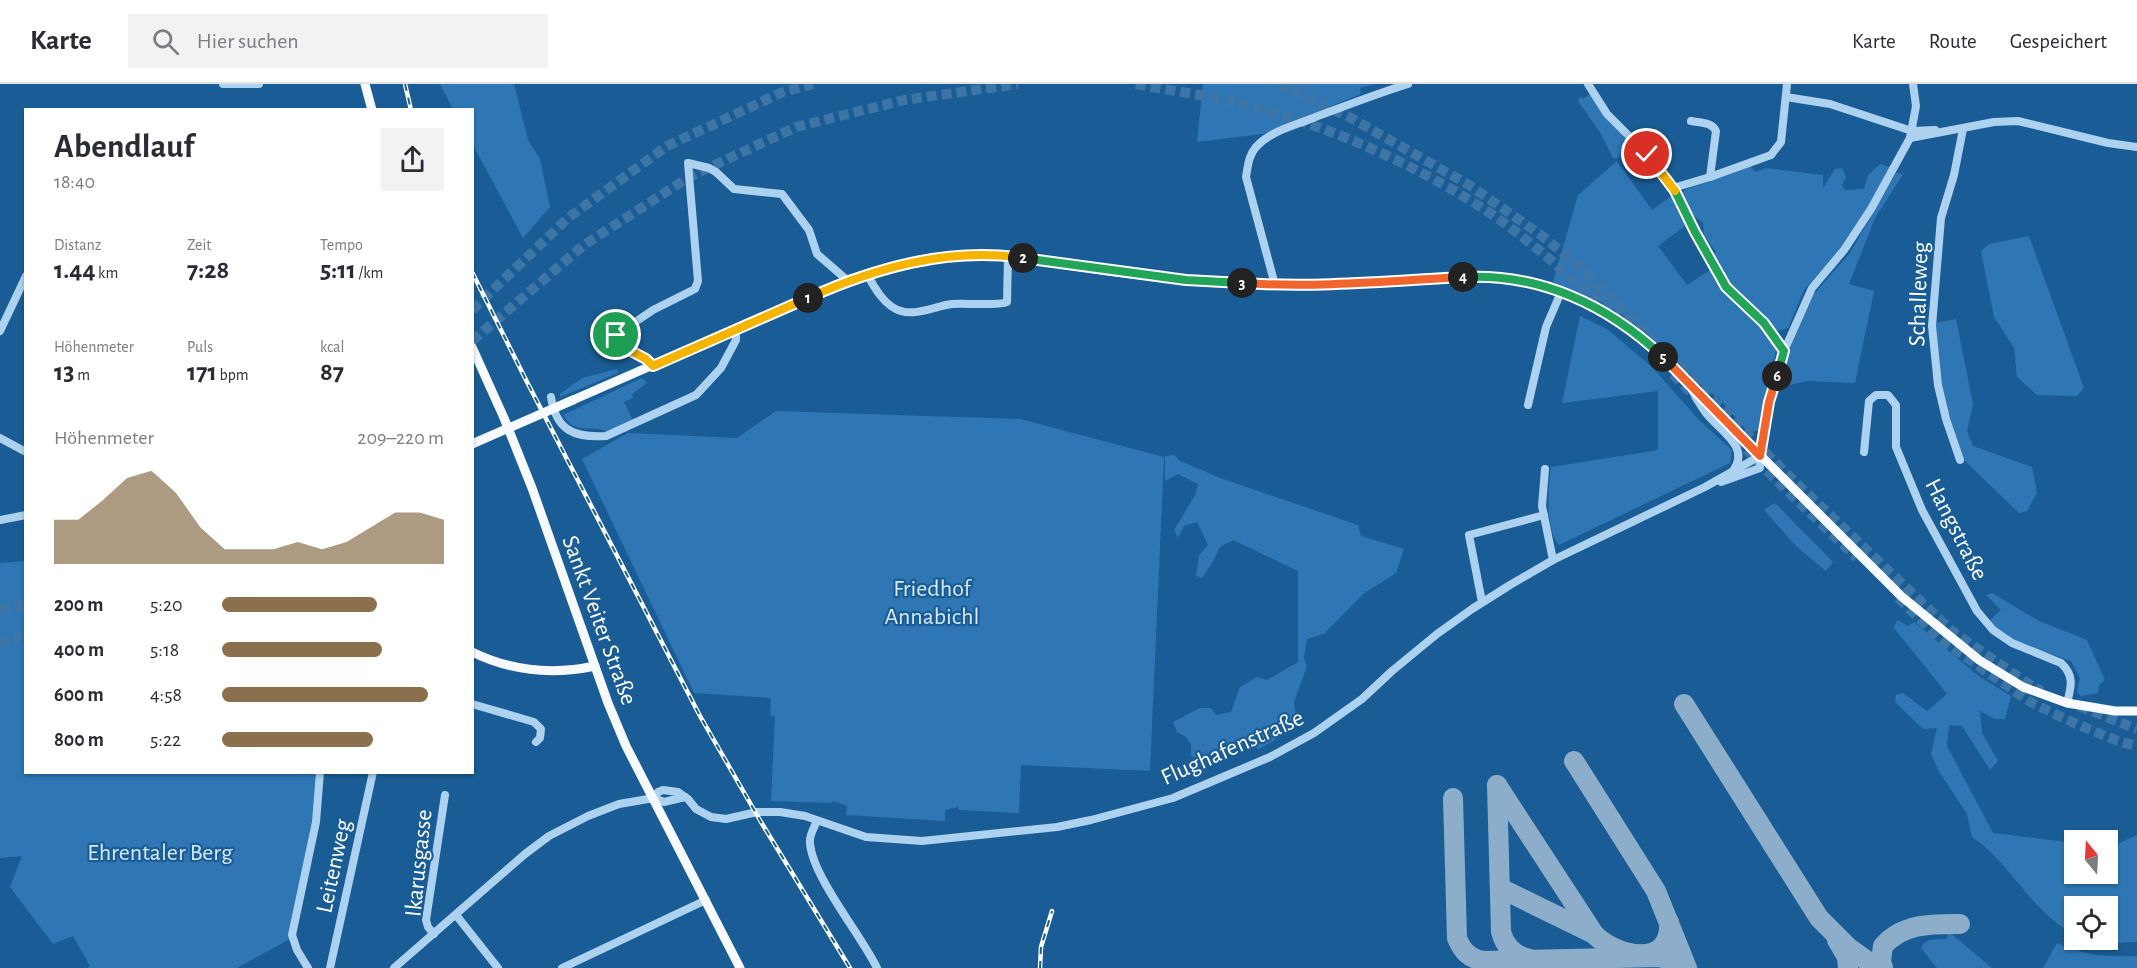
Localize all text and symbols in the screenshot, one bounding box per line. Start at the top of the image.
search box [128,14,548,68]
icon: search [149,25,182,58]
text: Karte [30,27,92,55]
text: Hier suchen [197,30,299,52]
text: Karte [1852,31,1896,52]
text: Route [1929,31,1977,52]
text: Gespeichert [2010,31,2107,52]
button: share [381,128,444,191]
pin [1621,128,1672,179]
text: Abendlauf [54,131,194,164]
icon: check [1630,137,1663,170]
text: 18:40 [54,172,95,192]
text: Distanz [54,237,101,253]
text: Zeit [187,237,211,253]
text: Tempo [320,237,363,253]
street label: Schalleweg [1905,241,1933,347]
pin: 2 [1008,243,1038,273]
text: 2 [1019,250,1027,266]
text: 1.44 [54,257,95,283]
text: 7:28 [187,257,229,283]
text: 5:11 [320,257,356,283]
pin: 4 [1448,262,1478,292]
text: km [95,265,118,281]
text: /km [356,265,383,281]
pin: 3 [1227,268,1257,298]
text: 4 [1459,269,1467,285]
text: 3 [1239,275,1245,291]
pin: 1 [793,283,823,313]
text: 1 [805,290,811,306]
pin [590,309,641,360]
icon: arrive [599,318,632,351]
text: Höhenmeter [54,339,134,355]
text: Puls [187,339,213,355]
text: kcal [320,339,344,355]
pin: 5 [1648,342,1678,372]
text: 5 [1660,349,1666,365]
text: 13 [54,359,75,385]
text: 171 [187,359,217,385]
text: 87 [320,359,344,385]
pin: 6 [1762,361,1792,391]
text: m [75,367,90,383]
text: bpm [217,367,249,383]
text: 6 [1773,368,1781,384]
text: Höhenmeter [54,428,154,448]
text: 209–220 m [357,428,444,448]
street label: Hangstraße [1920,475,1992,584]
street label: Sankt Veiter Straße [557,533,641,708]
park label: Friedhof Annabichl [884,577,980,629]
text: 200 m [54,595,103,615]
text: 5:20 [150,595,183,615]
text: 400 m [54,640,104,660]
text: 5:18 [150,640,179,660]
text: 600 m [54,685,104,705]
text: 4:58 [150,685,182,705]
street label: Flughafenstraße [1157,706,1307,790]
text: 800 m [54,730,104,750]
text: 5:22 [150,730,181,750]
street label: Ikarusgasse [401,808,437,918]
street label: Leitenweg [312,817,356,915]
north arrow [2064,830,2118,884]
map controls [2064,830,2118,950]
park label: Ehrentaler Berg [87,841,233,865]
button: locate [2064,896,2118,950]

